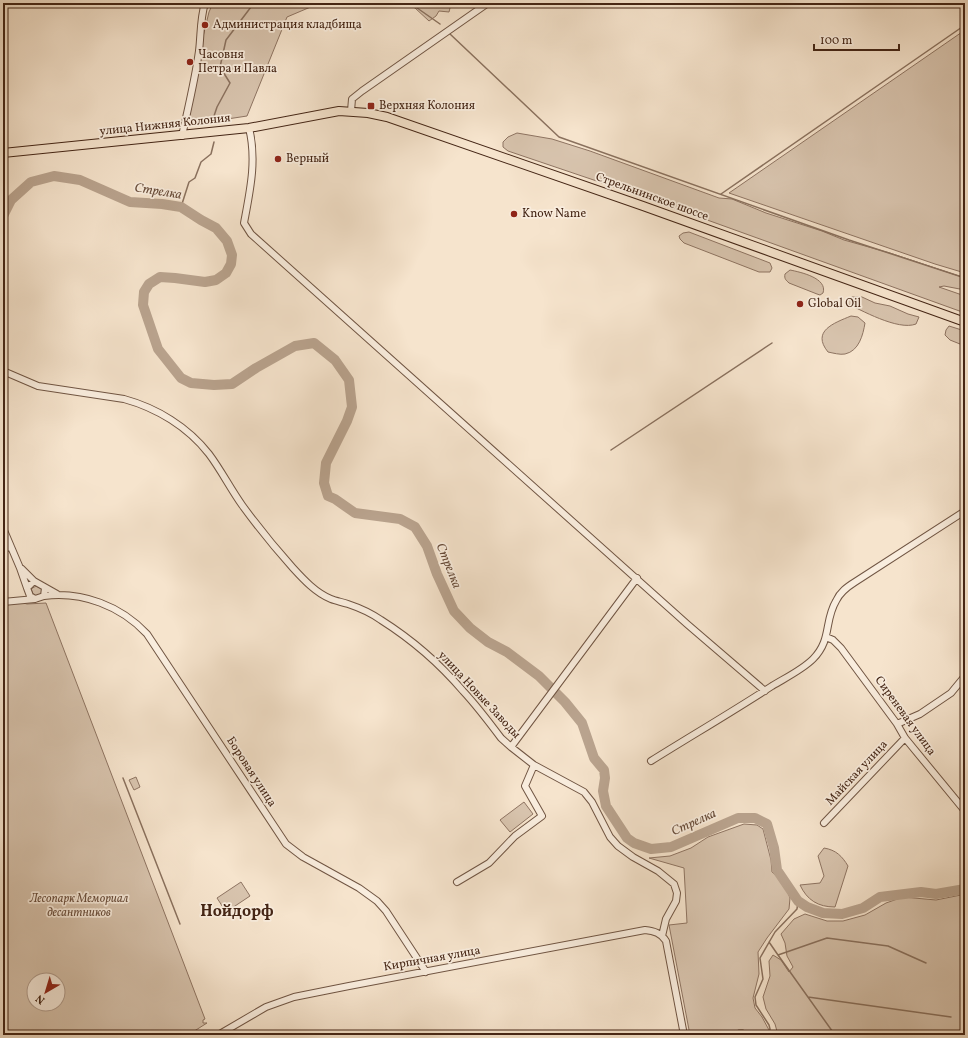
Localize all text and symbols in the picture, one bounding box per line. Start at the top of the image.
place label: Администрация кладбища [213,17,362,33]
marker: Администрация кладбища [200,20,210,30]
scale bar [814,26,899,52]
text: 100 m [820,33,853,49]
place label: Часовня Петра и Павла [198,47,277,77]
marker: Часовня Петра и Павла [185,57,195,67]
place label: Верхняя Колония [379,98,475,114]
marker: Верхняя Колония [366,101,376,111]
street label: улица Нижняя Колония [99,110,231,140]
place label: Верный [286,151,329,167]
marker: Верный [273,154,283,164]
street label: Стрельнинское шоссе [593,169,711,225]
water label: Стрелка [133,179,183,205]
place label: Know Name [522,206,586,222]
marker: Know Name [509,209,519,219]
place label: Global Oil [808,296,862,312]
marker: Global Oil [795,299,805,309]
water label: Стрелка [431,541,465,591]
street label: улица Новые Заводы [434,648,524,743]
street label: Сиреневая улица [871,673,939,759]
street label: Боровая улица [222,734,280,810]
street label: Майская улица [823,737,891,809]
water label: Стрелка [669,805,719,841]
park label: Лесопарк Мемориал десантников [29,891,129,921]
district label: Нойдорф [200,901,274,923]
street label: Кирпичная улица [382,943,482,975]
north arrow [26,972,66,1012]
text: N [33,990,49,1007]

